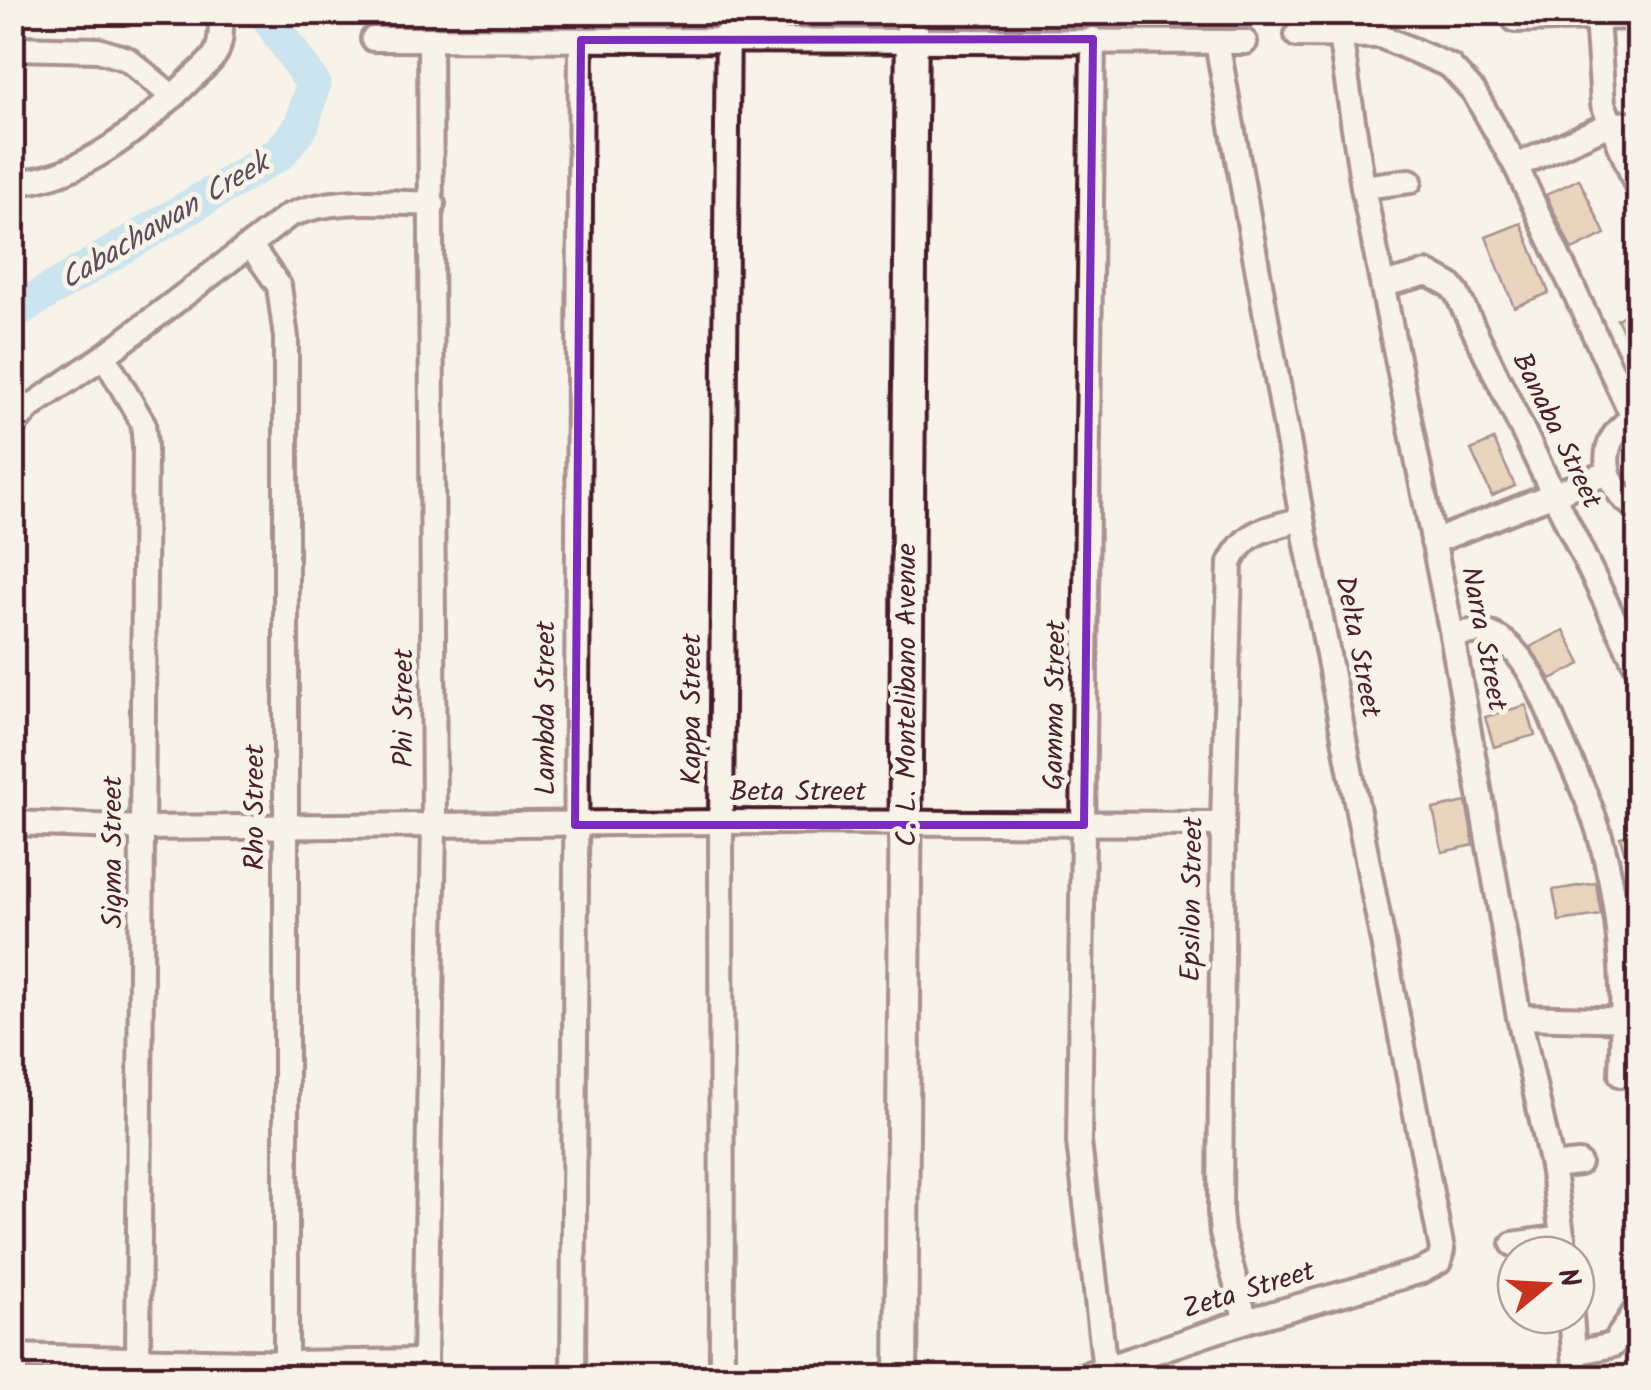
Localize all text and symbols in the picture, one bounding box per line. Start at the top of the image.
water label: Cabachawan Creek [51,138,282,304]
street label: Banaba Street [1499,345,1614,518]
street label: C. L. Montelibano Avenue [885,543,930,847]
street label: Narra Street [1447,563,1519,716]
street label: Delta Street [1321,572,1393,723]
street label: Gamma Street [1032,618,1080,790]
street label: Lambda Street [524,619,569,795]
street label: Kappa Street [670,632,715,785]
street label: Phi Street [382,647,427,768]
street label: Rho Street [233,743,278,870]
street label: Beta Street [730,770,867,815]
street label: Sigma Street [91,775,136,928]
street label: Epsilon Street [1169,815,1217,982]
north arrow [1496,1235,1596,1335]
street label: Zeta Street [1177,1249,1322,1332]
text: N [1543,1263,1592,1294]

